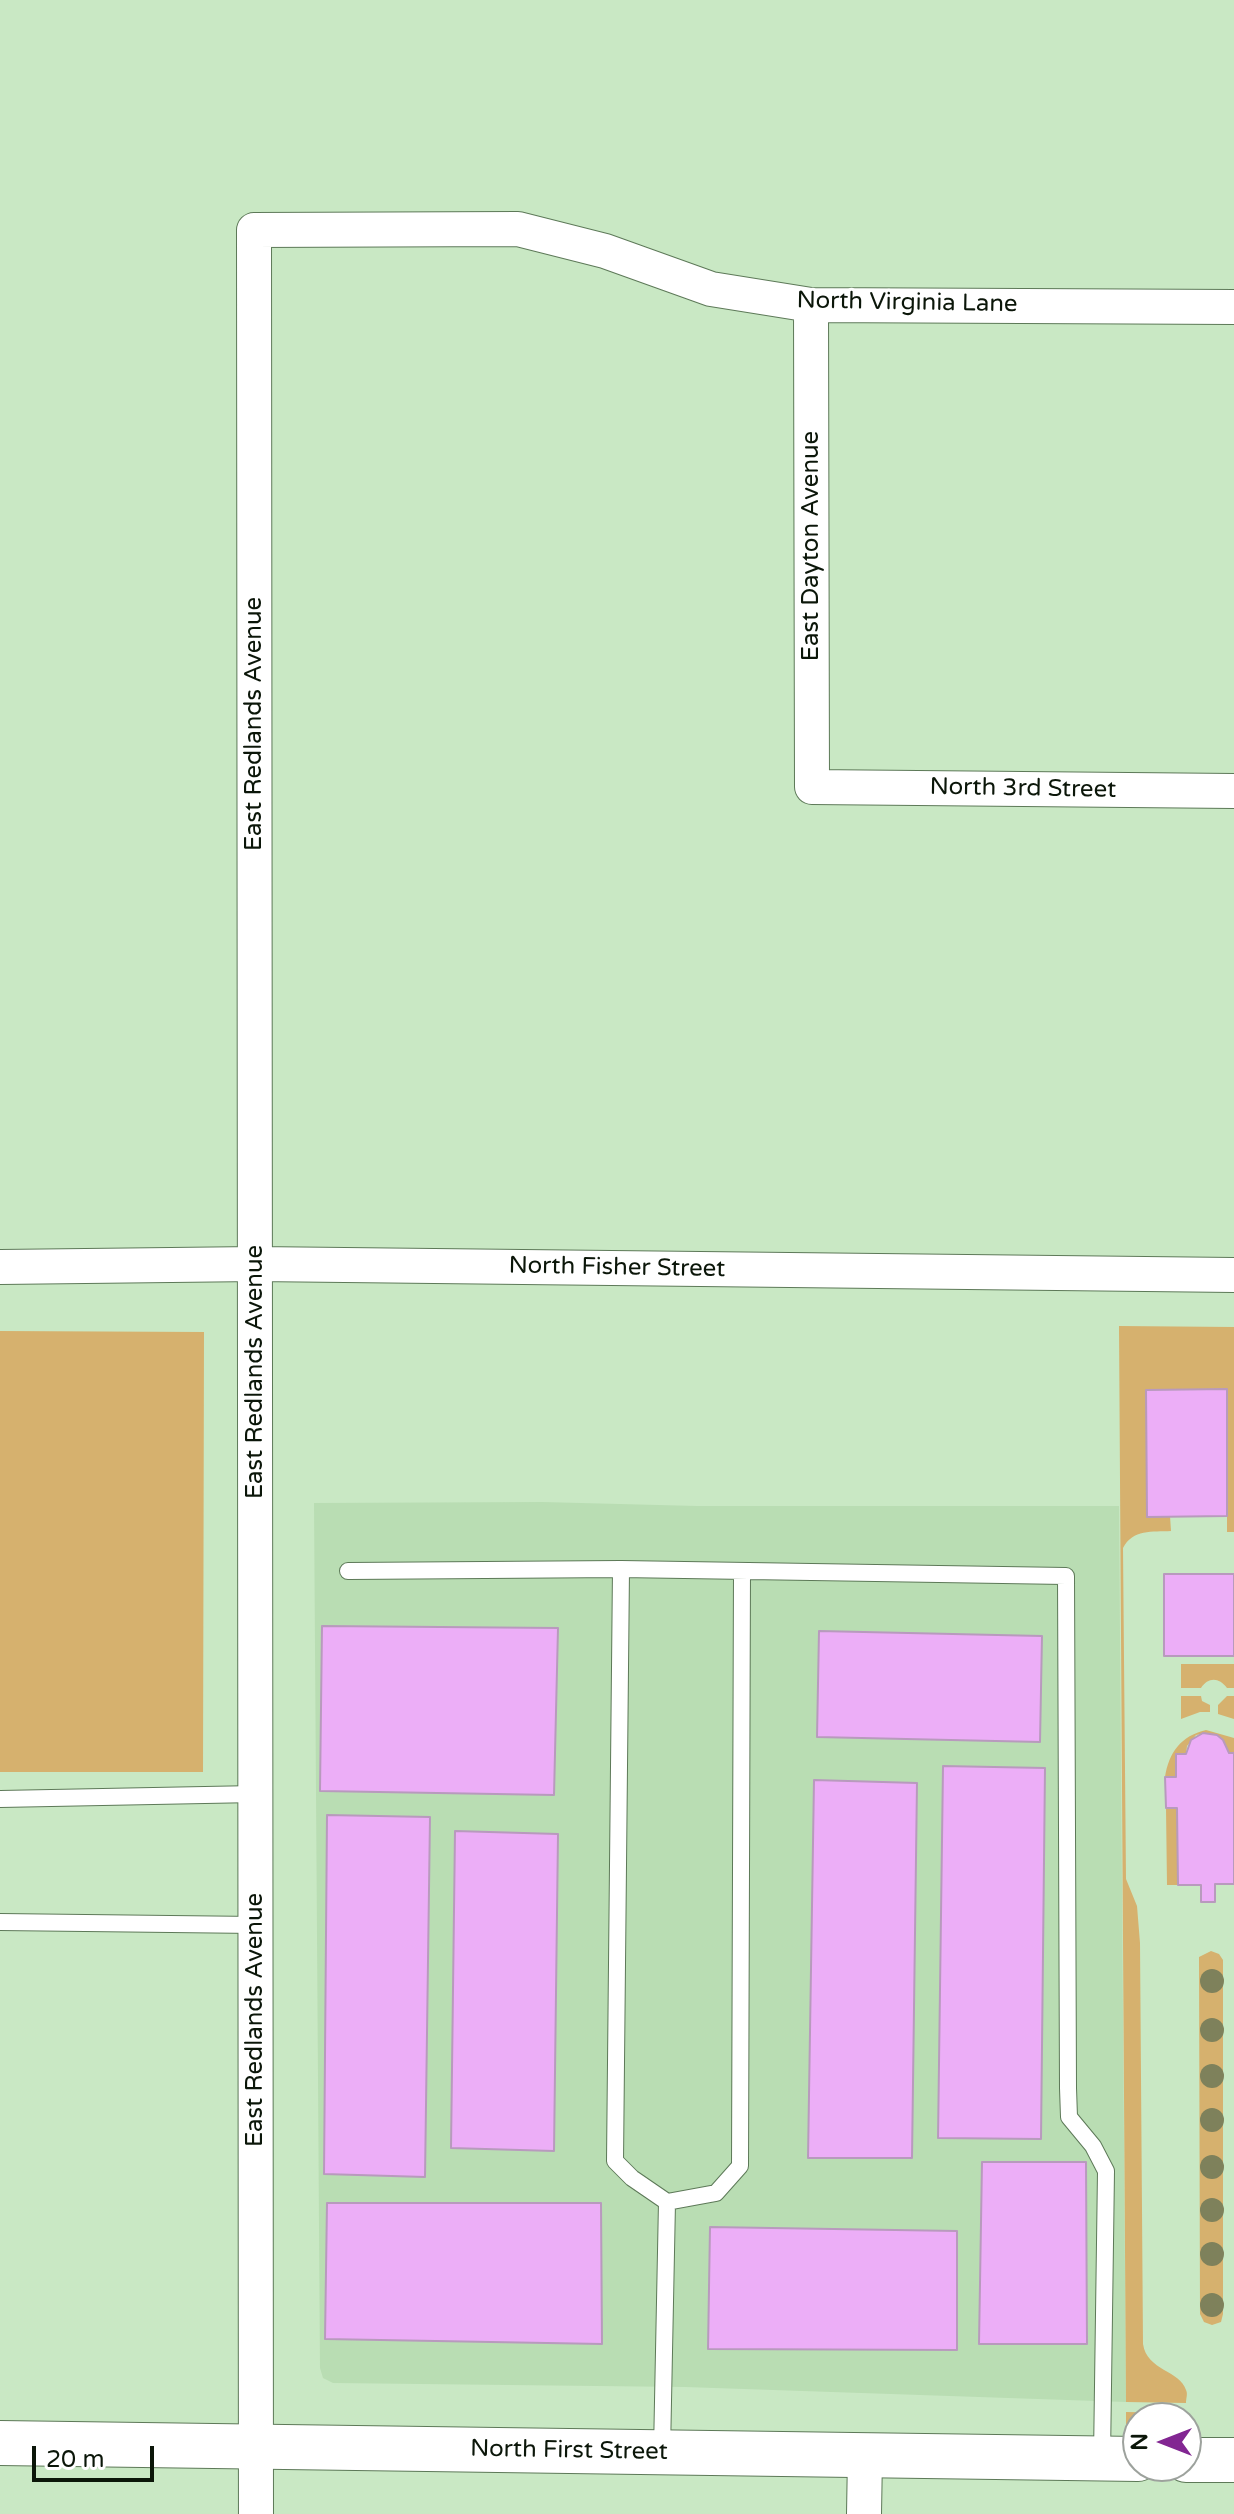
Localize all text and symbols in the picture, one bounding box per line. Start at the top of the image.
street label: North Virginia Lane [796,287,1018,319]
street label: East Dayton Avenue [798,431,826,661]
street label: East Redlands Avenue [241,597,269,851]
street label: North 3rd Street [929,773,1117,805]
street label: East Redlands Avenue [242,1245,270,1499]
street label: North Fisher Street [508,1252,726,1284]
street label: East Redlands Avenue [242,1893,270,2147]
north arrow [1122,2402,1202,2482]
scale bar [36,2430,158,2480]
text: N [1127,2433,1153,2451]
street label: North First Street [470,2435,668,2467]
text: 20 m [46,2445,104,2474]

